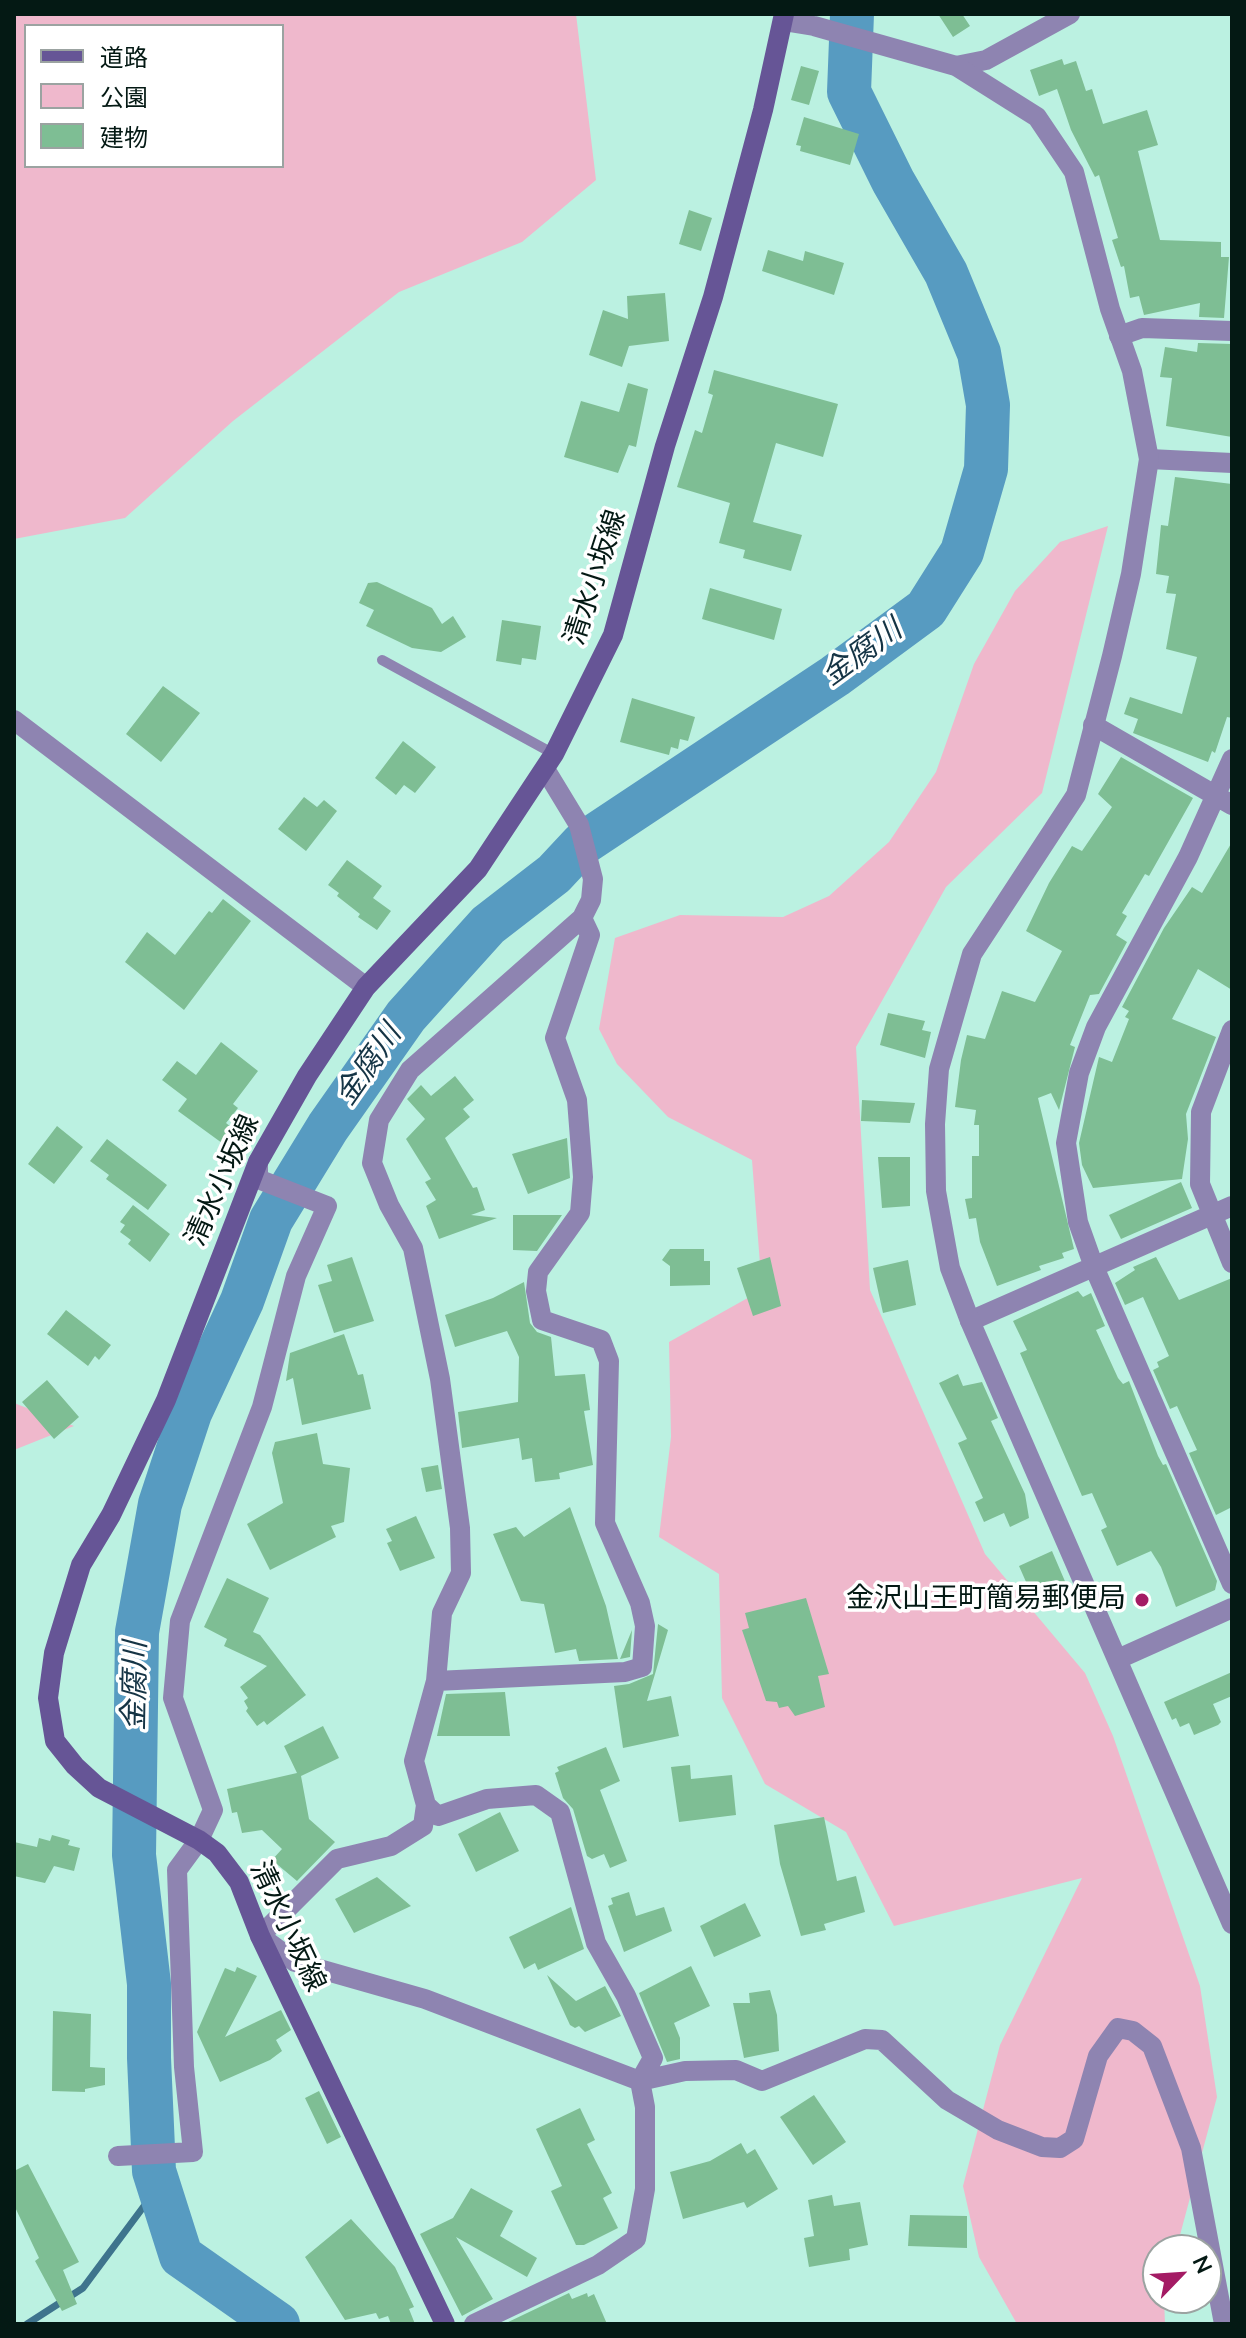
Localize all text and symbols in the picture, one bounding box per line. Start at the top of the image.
legend [24,24,284,168]
text: 道路 [100,42,148,74]
text: 公園 [100,82,148,114]
text: 建物 [100,122,148,154]
street label: 清水小坂線 [559,506,635,650]
water label: 金腐川 [816,613,910,695]
water label: 金腐川 [329,1019,411,1113]
street label: 清水小坂線 [180,1110,268,1252]
place label: 金沢山王町簡易郵便局 [846,1583,1126,1617]
marker: 金沢山王町簡易郵便局 [1133,1591,1151,1609]
water label: 金腐川 [118,1641,156,1731]
street label: 清水小坂線 [241,1856,331,1998]
north arrow [1142,2234,1222,2314]
text: N [1185,2251,1219,2279]

